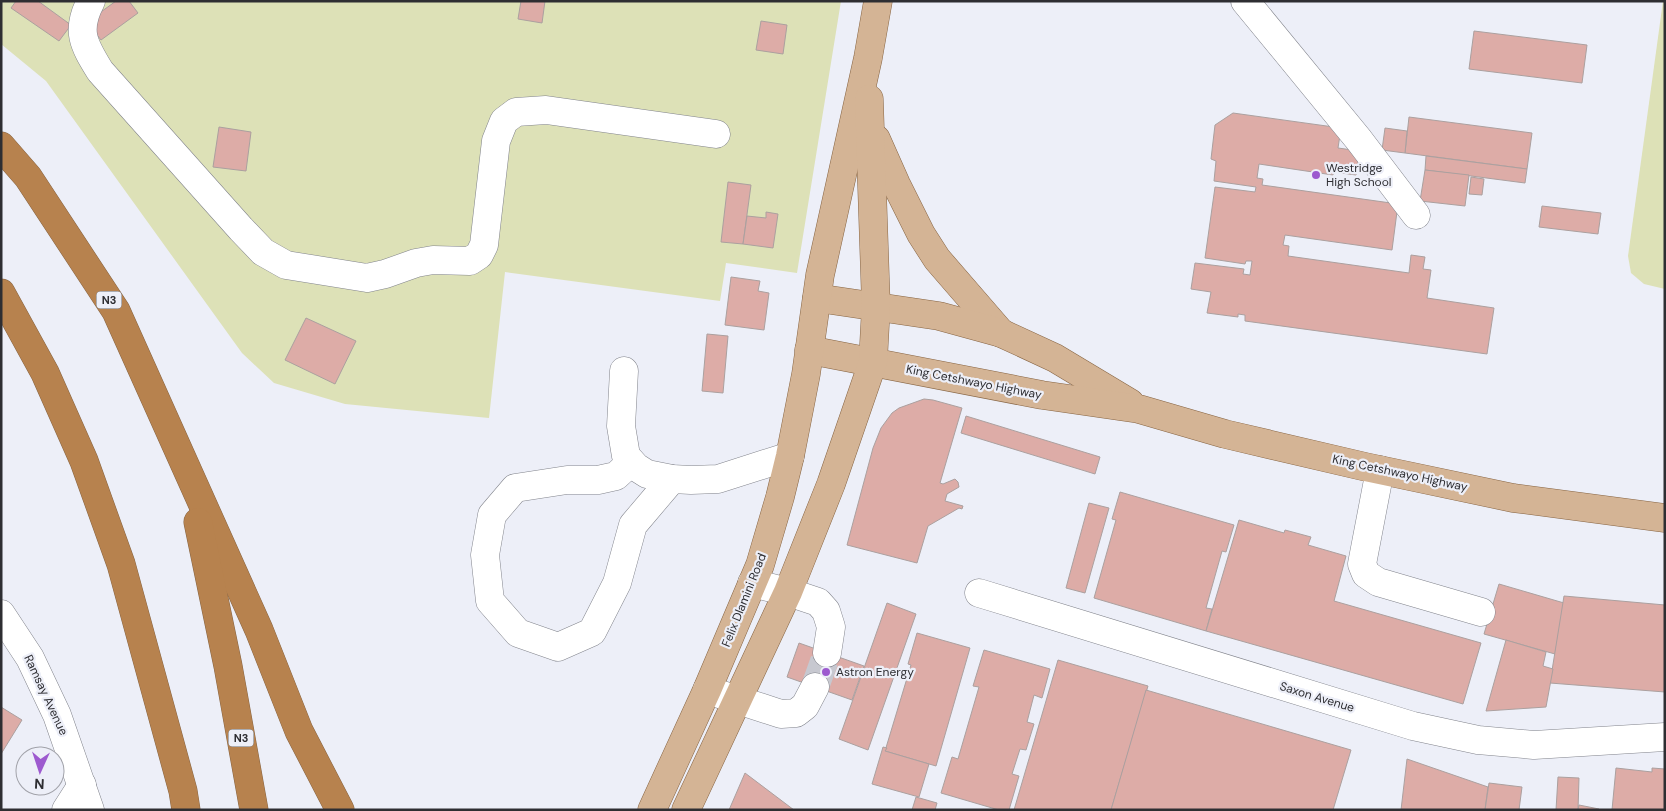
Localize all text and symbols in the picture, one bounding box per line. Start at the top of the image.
place label: Westridge High School [1326,160,1391,190]
marker: Westridge High School [1310,169,1322,181]
road number: N3 [96,292,122,308]
street label: King Cetshwayo Highway [905,361,1043,403]
street label: King Cetshwayo Highway [1331,451,1469,495]
street label: Felix Dlamini Road [718,551,770,649]
street label: Ramsay Avenue [20,652,72,738]
place label: Astron Energy [836,664,914,680]
marker: Astron Energy [820,666,832,678]
street label: Saxon Avenue [1278,678,1356,716]
road number: N3 [228,730,254,746]
north arrow [15,746,65,796]
text: N [34,775,45,793]

